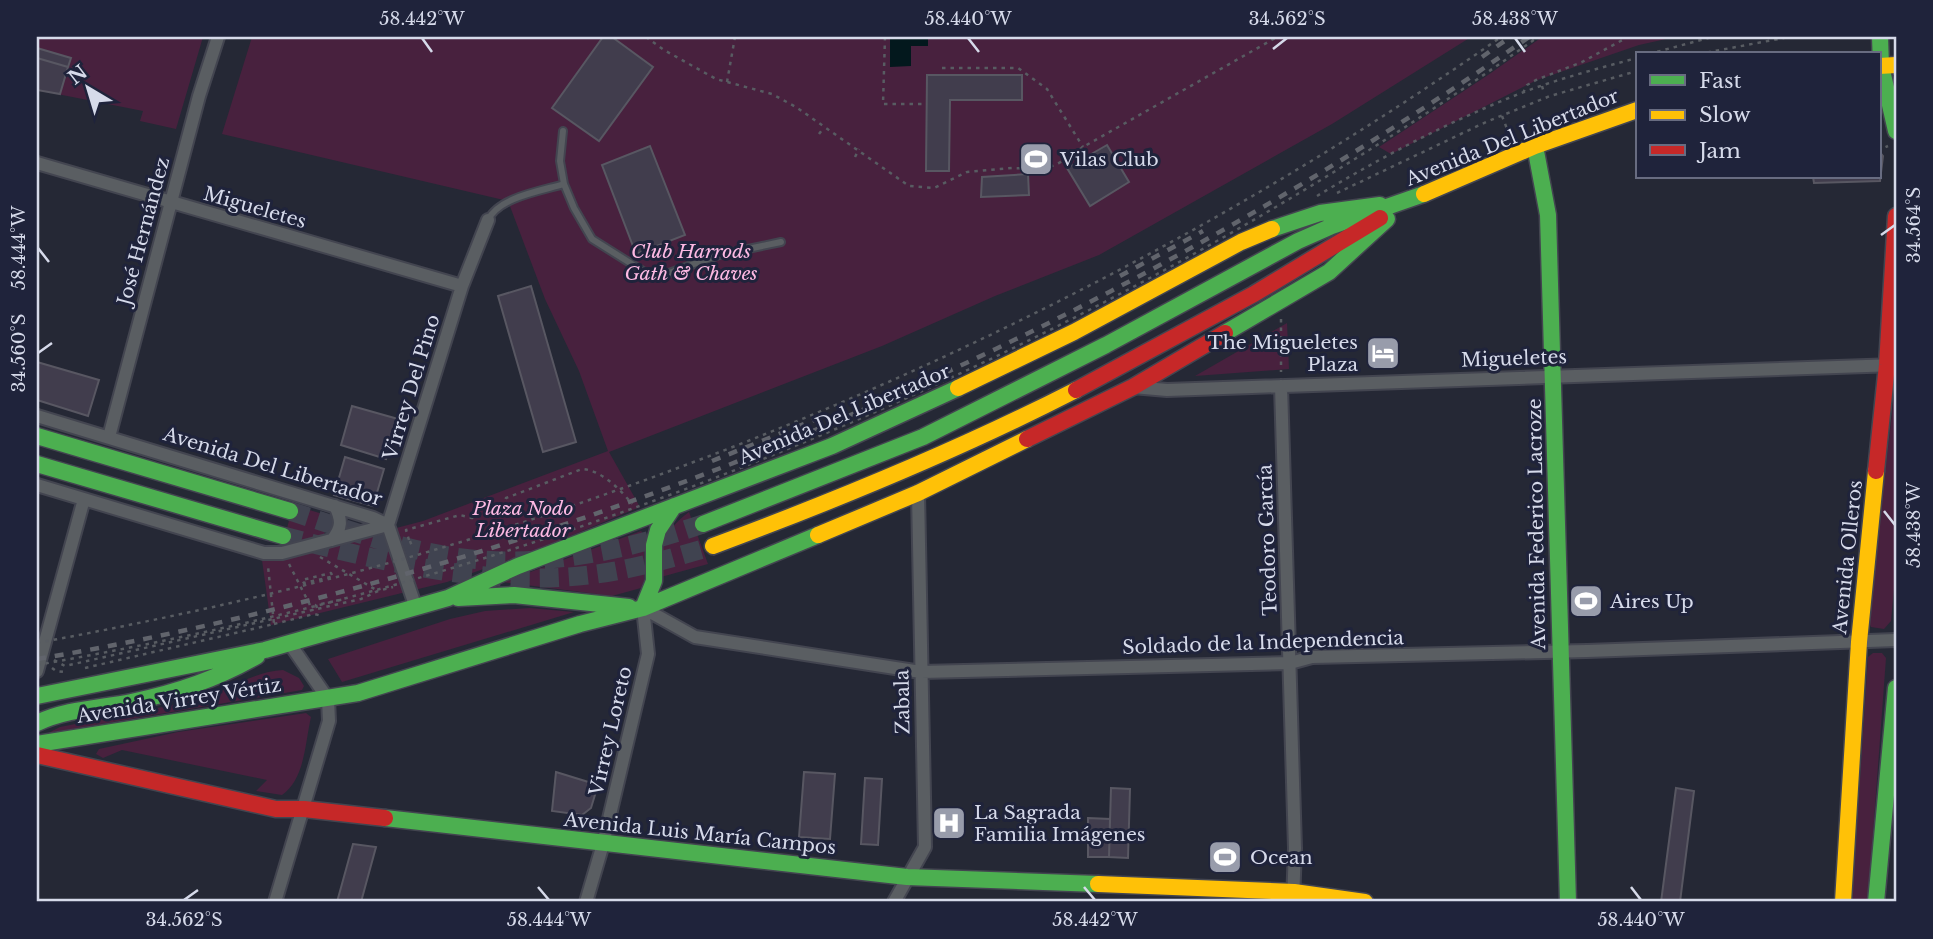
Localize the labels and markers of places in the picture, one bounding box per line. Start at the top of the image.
sports icon: Vilas Club [1017,140,1055,178]
place label: Vilas Club [1059,148,1159,171]
place label: The Migueletes Plaza [1207,331,1358,376]
hotel icon: The Migueletes Plaza [1364,334,1402,372]
sports icon: Aires Up [1567,582,1605,620]
place label: Aires Up [1609,590,1694,613]
place label: La Sagrada Familia Imágenes [974,801,1145,846]
hospital icon: La Sagrada Familia Imágenes [930,804,968,842]
sports icon: Ocean [1206,838,1244,876]
place label: Ocean [1250,846,1313,869]

